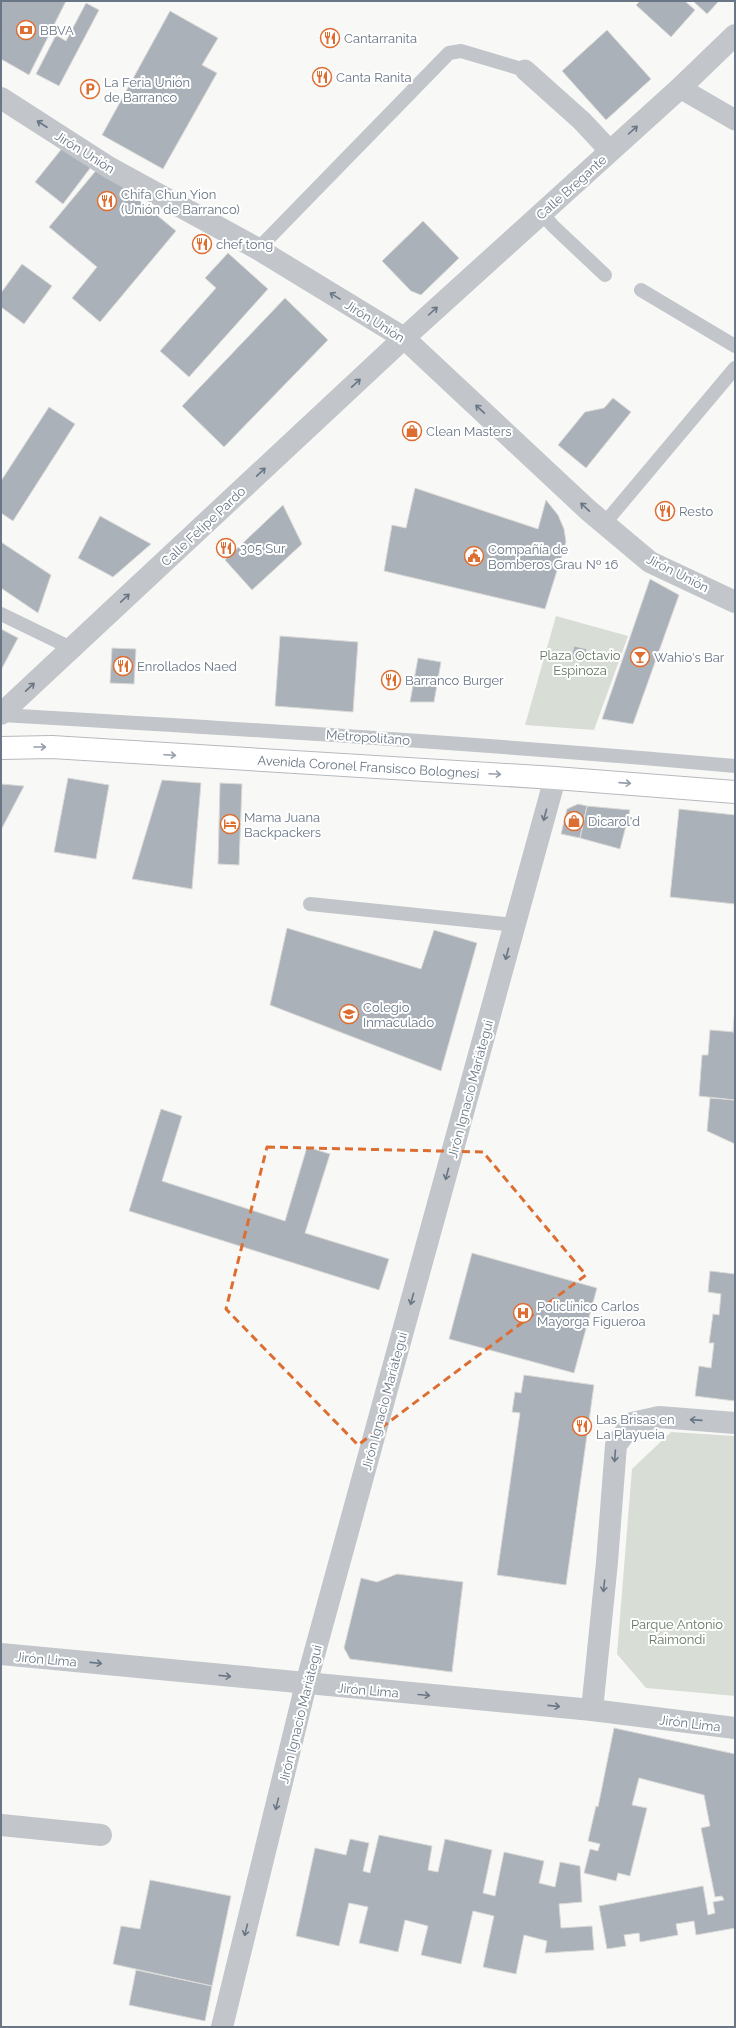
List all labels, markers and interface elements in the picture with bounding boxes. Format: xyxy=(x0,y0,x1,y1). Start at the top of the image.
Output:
bank icon: BBVA xyxy=(15,19,37,41)
place label: BBVA xyxy=(40,23,74,38)
restaurant icon: Cantarranita xyxy=(319,27,341,49)
place label: Cantarranita xyxy=(344,31,417,46)
restaurant icon: Canta Ranita xyxy=(311,66,333,88)
place label: Canta Ranita xyxy=(336,70,412,85)
place label: La Feria Unión de Barranco xyxy=(104,75,190,105)
parking icon: La Feria Unión de Barranco xyxy=(79,78,101,100)
one-way arrow xyxy=(37,120,48,128)
one-way arrow xyxy=(628,126,638,135)
street label: Jirón Unión xyxy=(52,128,117,177)
street label: Calle Bregante xyxy=(533,152,610,223)
place label: Chifa Chun Yion (Unión de Barranco) xyxy=(121,187,240,217)
restaurant icon: Chifa Chun Yion (Unión de Barranco) xyxy=(96,190,118,212)
restaurant icon: chef tong xyxy=(191,233,213,255)
place label: chef tong xyxy=(216,237,273,252)
one-way arrow xyxy=(329,291,341,299)
street label: Jirón Unión xyxy=(342,297,407,346)
one-way arrow xyxy=(428,307,438,316)
one-way arrow xyxy=(351,378,361,388)
one-way arrow xyxy=(475,404,485,413)
shop icon: Clean Masters xyxy=(401,420,423,442)
place label: Clean Masters xyxy=(426,424,511,439)
one-way arrow xyxy=(256,467,266,476)
street label: Calle Felipe Pardo xyxy=(158,483,249,569)
restaurant icon: Resto xyxy=(654,500,676,522)
one-way arrow xyxy=(580,502,590,512)
place label: Resto xyxy=(679,504,713,519)
restaurant icon: 305 Sur xyxy=(215,537,237,559)
place label: 305 Sur xyxy=(240,541,286,556)
place label: Compañía de Bomberos Grau Nº 16 xyxy=(488,542,618,572)
public building icon: Compañía de Bomberos Grau Nº 16 xyxy=(463,545,485,567)
street label: Jirón Unión xyxy=(644,551,711,595)
one-way arrow xyxy=(119,594,130,603)
bar icon: Wahio's Bar xyxy=(629,646,651,668)
park label: Plaza Octavio Espinoza xyxy=(539,648,621,678)
place label: Wahio's Bar xyxy=(654,650,725,665)
restaurant icon: Enrollados Naed xyxy=(112,655,134,677)
place label: Enrollados Naed xyxy=(137,659,237,674)
restaurant icon: Barranco Burger xyxy=(380,669,402,691)
place label: Barranco Burger xyxy=(405,673,504,688)
one-way arrow xyxy=(24,683,34,692)
street label: Metropolitano xyxy=(325,727,411,748)
one-way arrow xyxy=(33,743,46,751)
one-way arrow xyxy=(163,751,176,758)
street label: Avenida Coronel Fransisco Bolognesi xyxy=(257,753,480,781)
one-way arrow xyxy=(488,771,501,778)
one-way arrow xyxy=(618,780,631,787)
one-way arrow xyxy=(541,809,548,822)
place label: Mama Juana Backpackers xyxy=(244,810,321,840)
shop icon: Dicarol'd xyxy=(563,810,585,832)
hotel icon: Mama Juana Backpackers xyxy=(219,813,241,835)
place label: Dicarol'd xyxy=(588,814,640,829)
one-way arrow xyxy=(503,947,510,960)
place label: Colegio Inmaculado xyxy=(363,1000,434,1030)
school or university icon: Colegio Inmaculado xyxy=(338,1003,360,1025)
street label: Jirón Ignacio Mariátegui xyxy=(445,1018,496,1160)
one-way arrow xyxy=(442,1167,450,1180)
one-way arrow xyxy=(408,1293,415,1306)
place label: Policlínico Carlos Mayorga Figueroa xyxy=(537,1299,646,1329)
hospital icon: Policlínico Carlos Mayorga Figueroa xyxy=(512,1302,534,1324)
street label: Jirón Ignacio Mariátegui xyxy=(359,1330,410,1472)
place label: Las Brisas en La Playueia xyxy=(596,1412,674,1442)
restaurant icon: Las Brisas en La Playueia xyxy=(571,1415,593,1437)
one-way arrow xyxy=(690,1416,703,1424)
one-way arrow xyxy=(611,1449,618,1462)
one-way arrow xyxy=(601,1579,608,1592)
park label: Parque Antonio Raimondi xyxy=(631,1617,723,1647)
street label: Jirón Ignacio Mariátegui xyxy=(276,1643,325,1785)
street label: Jirón Lima xyxy=(15,1649,77,1670)
one-way arrow xyxy=(89,1660,102,1667)
one-way arrow xyxy=(218,1673,231,1680)
street label: Jirón Lima xyxy=(337,1680,399,1701)
one-way arrow xyxy=(417,1691,430,1698)
one-way arrow xyxy=(547,1702,560,1710)
street label: Jirón Lima xyxy=(658,1712,721,1735)
one-way arrow xyxy=(273,1797,280,1810)
one-way arrow xyxy=(242,1923,250,1936)

